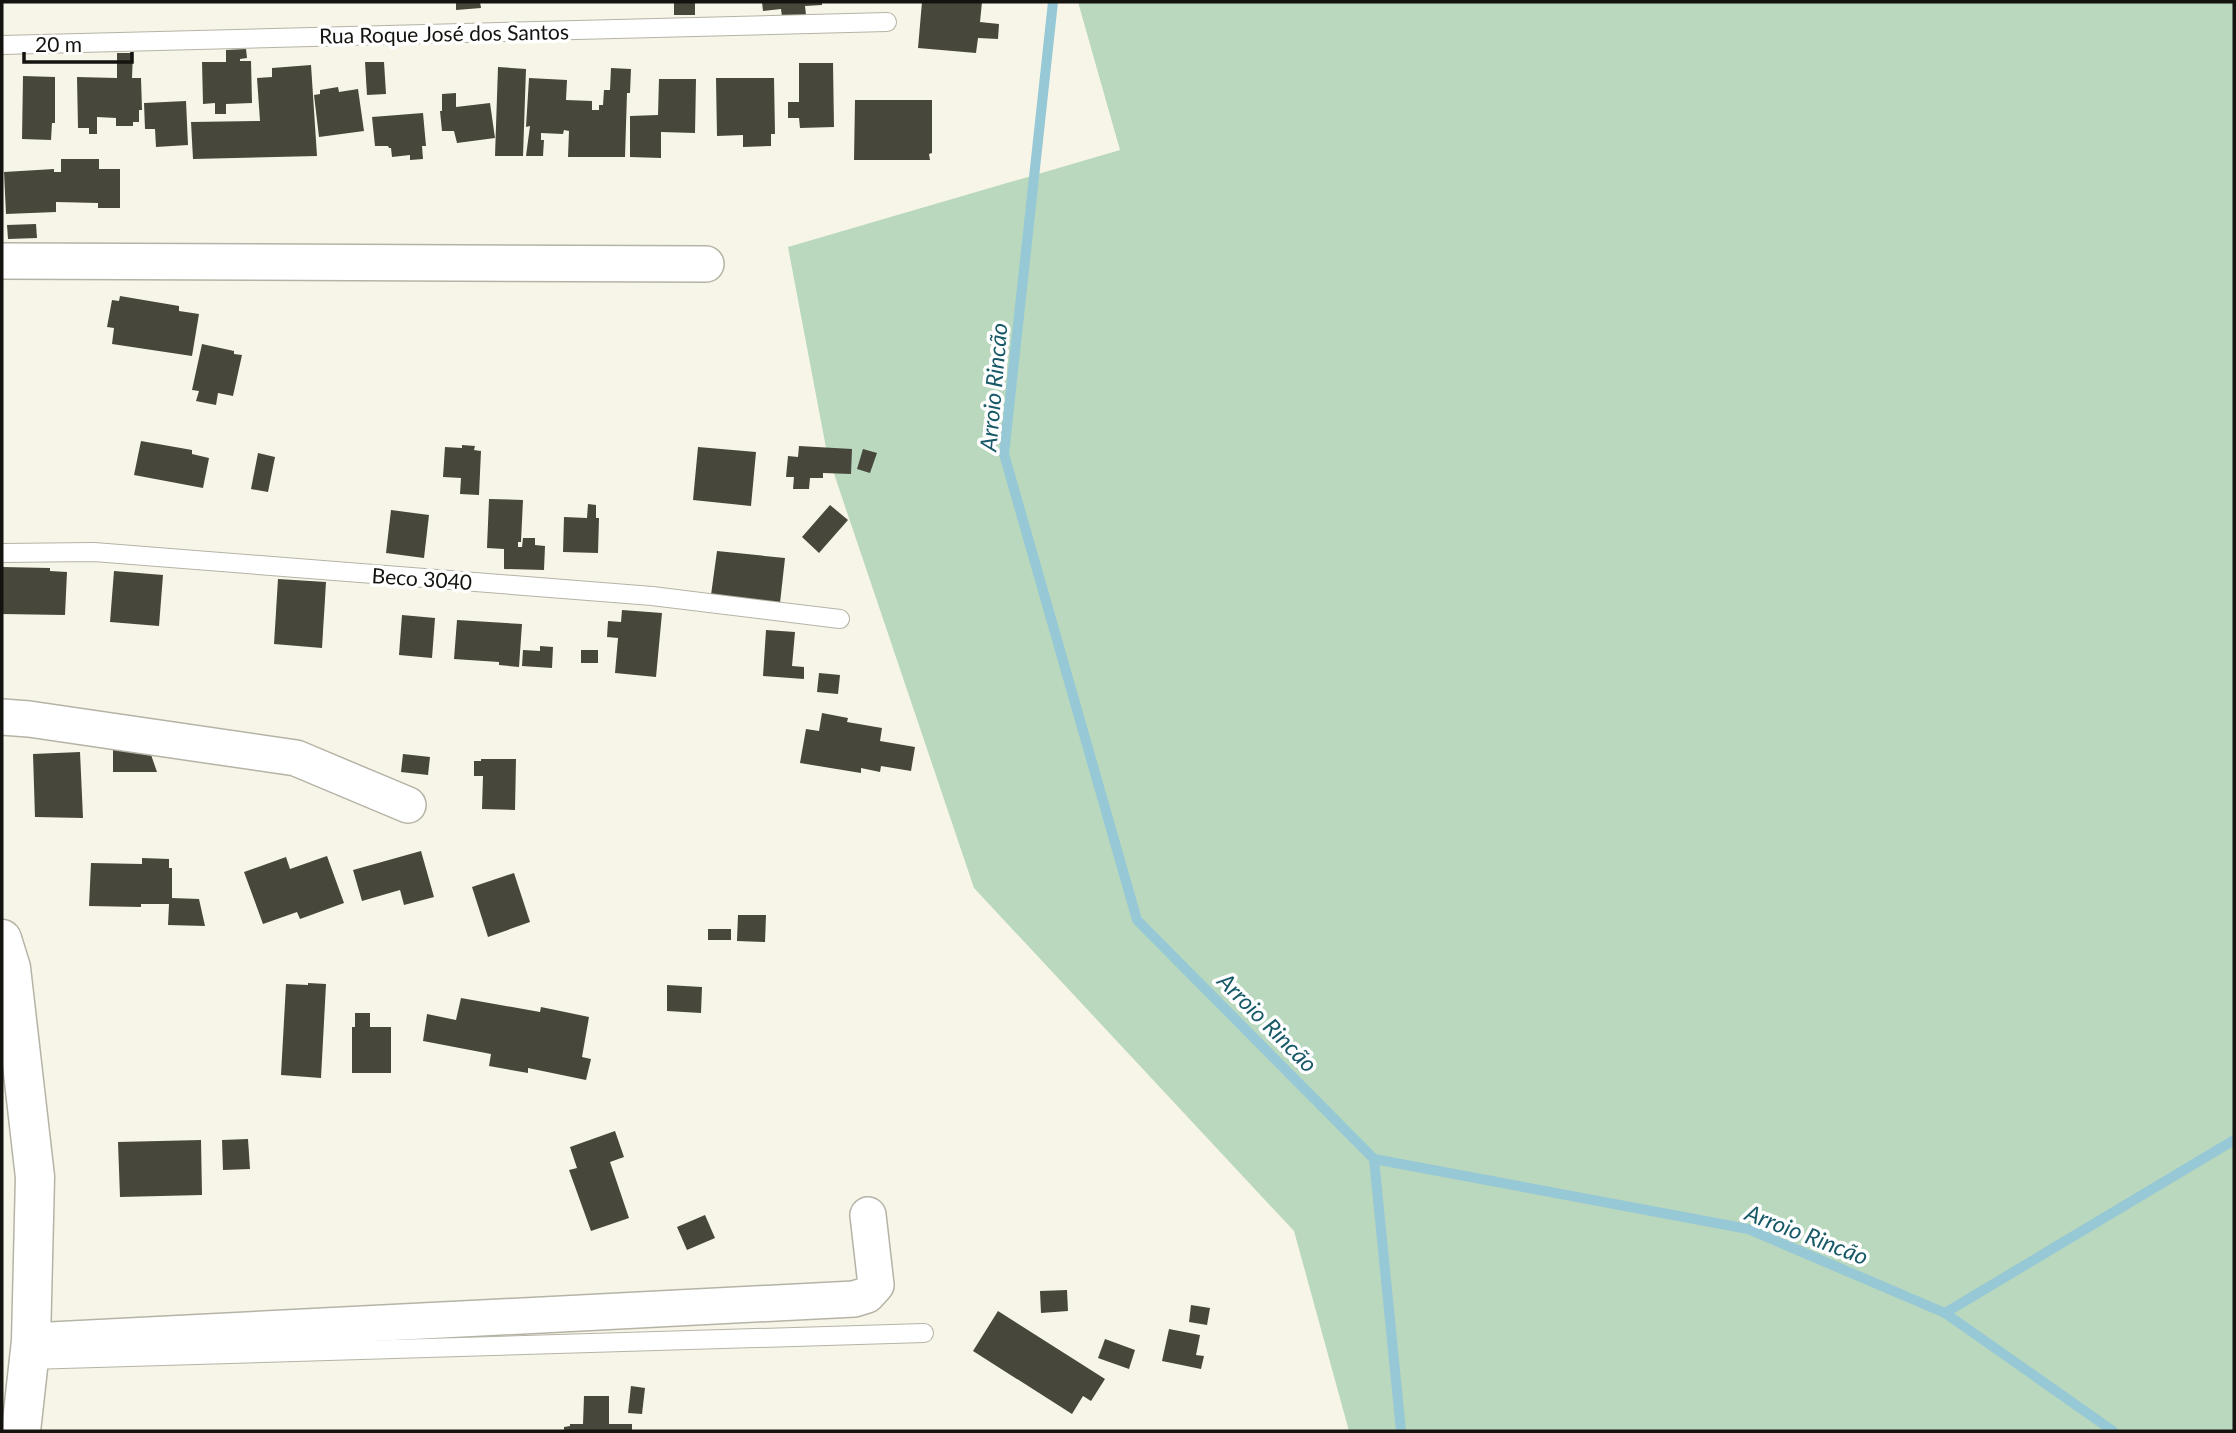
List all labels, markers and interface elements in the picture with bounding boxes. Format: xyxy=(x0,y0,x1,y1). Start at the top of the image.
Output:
street label: Rua Roque José dos Santos xyxy=(319,18,569,48)
scale bar xyxy=(24,21,133,65)
text: 20 m xyxy=(35,31,82,56)
water label: Arroio Rincão xyxy=(973,321,1013,454)
street label: Beco 3040 xyxy=(371,562,473,594)
water label: Arroio Rincão xyxy=(1212,966,1324,1078)
water label: Arroio Rincão xyxy=(1741,1197,1872,1270)

